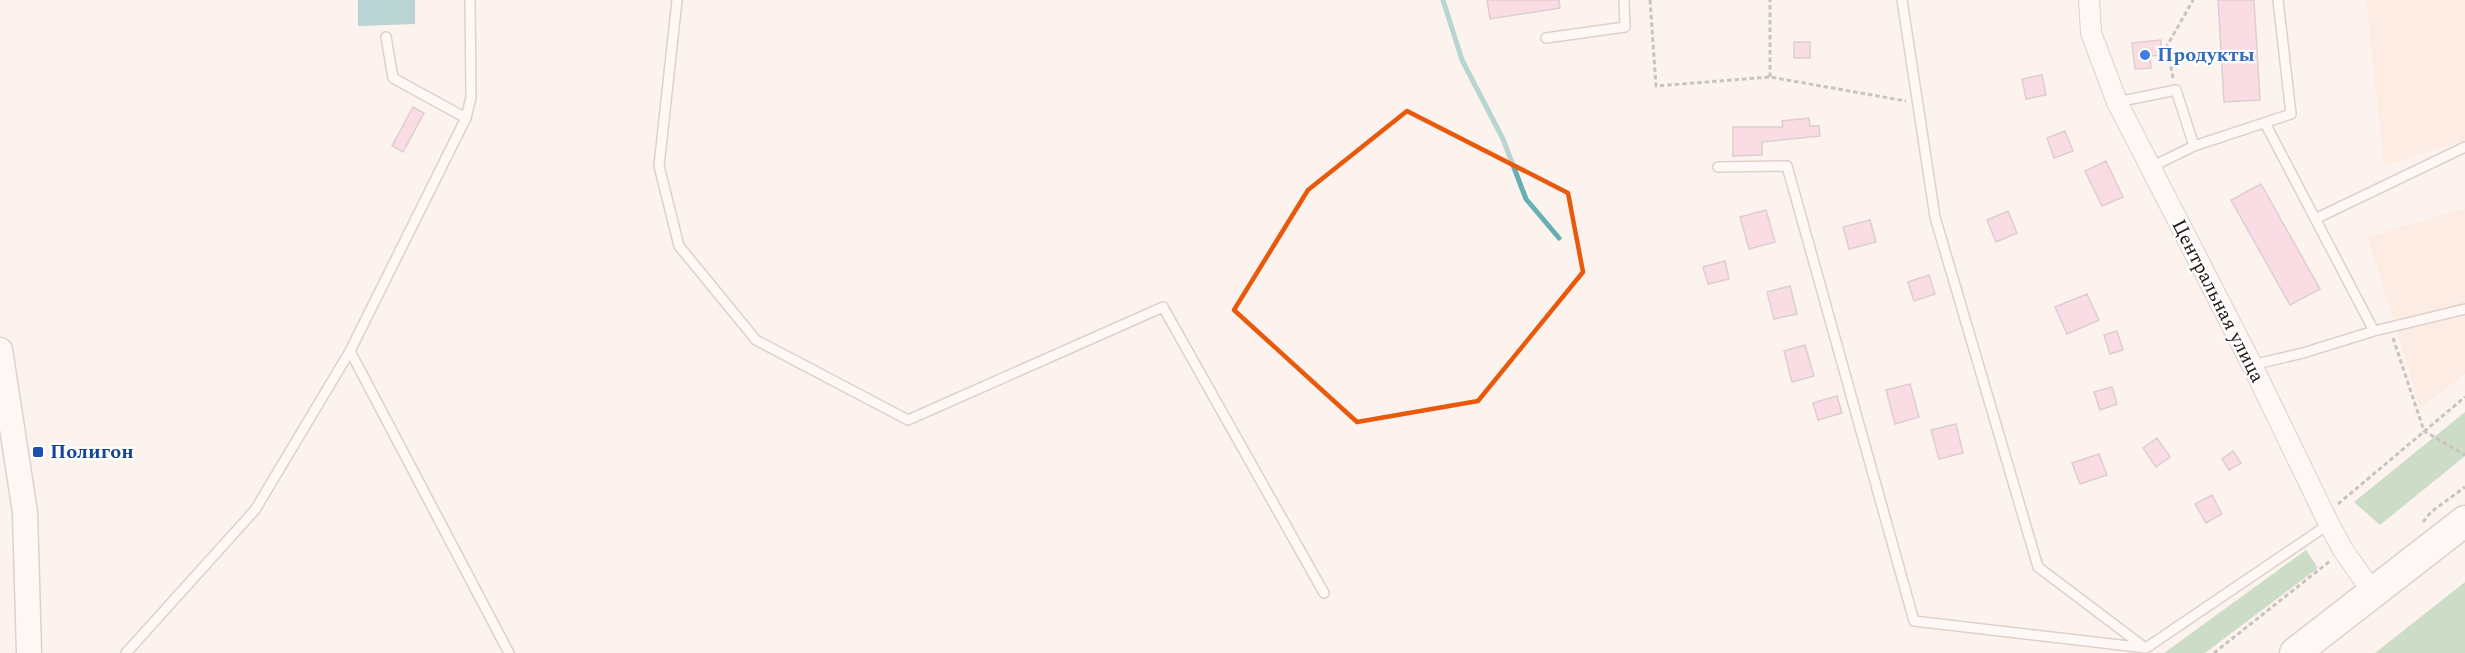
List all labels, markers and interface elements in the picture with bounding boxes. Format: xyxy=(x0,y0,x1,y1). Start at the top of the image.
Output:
place label: Продукты xyxy=(2157,40,2255,70)
marker: Продукты xyxy=(2138,48,2152,62)
street label: Центральная улица xyxy=(2164,214,2272,388)
place label: Полигон xyxy=(50,437,134,467)
marker: Полигон xyxy=(31,445,45,459)

